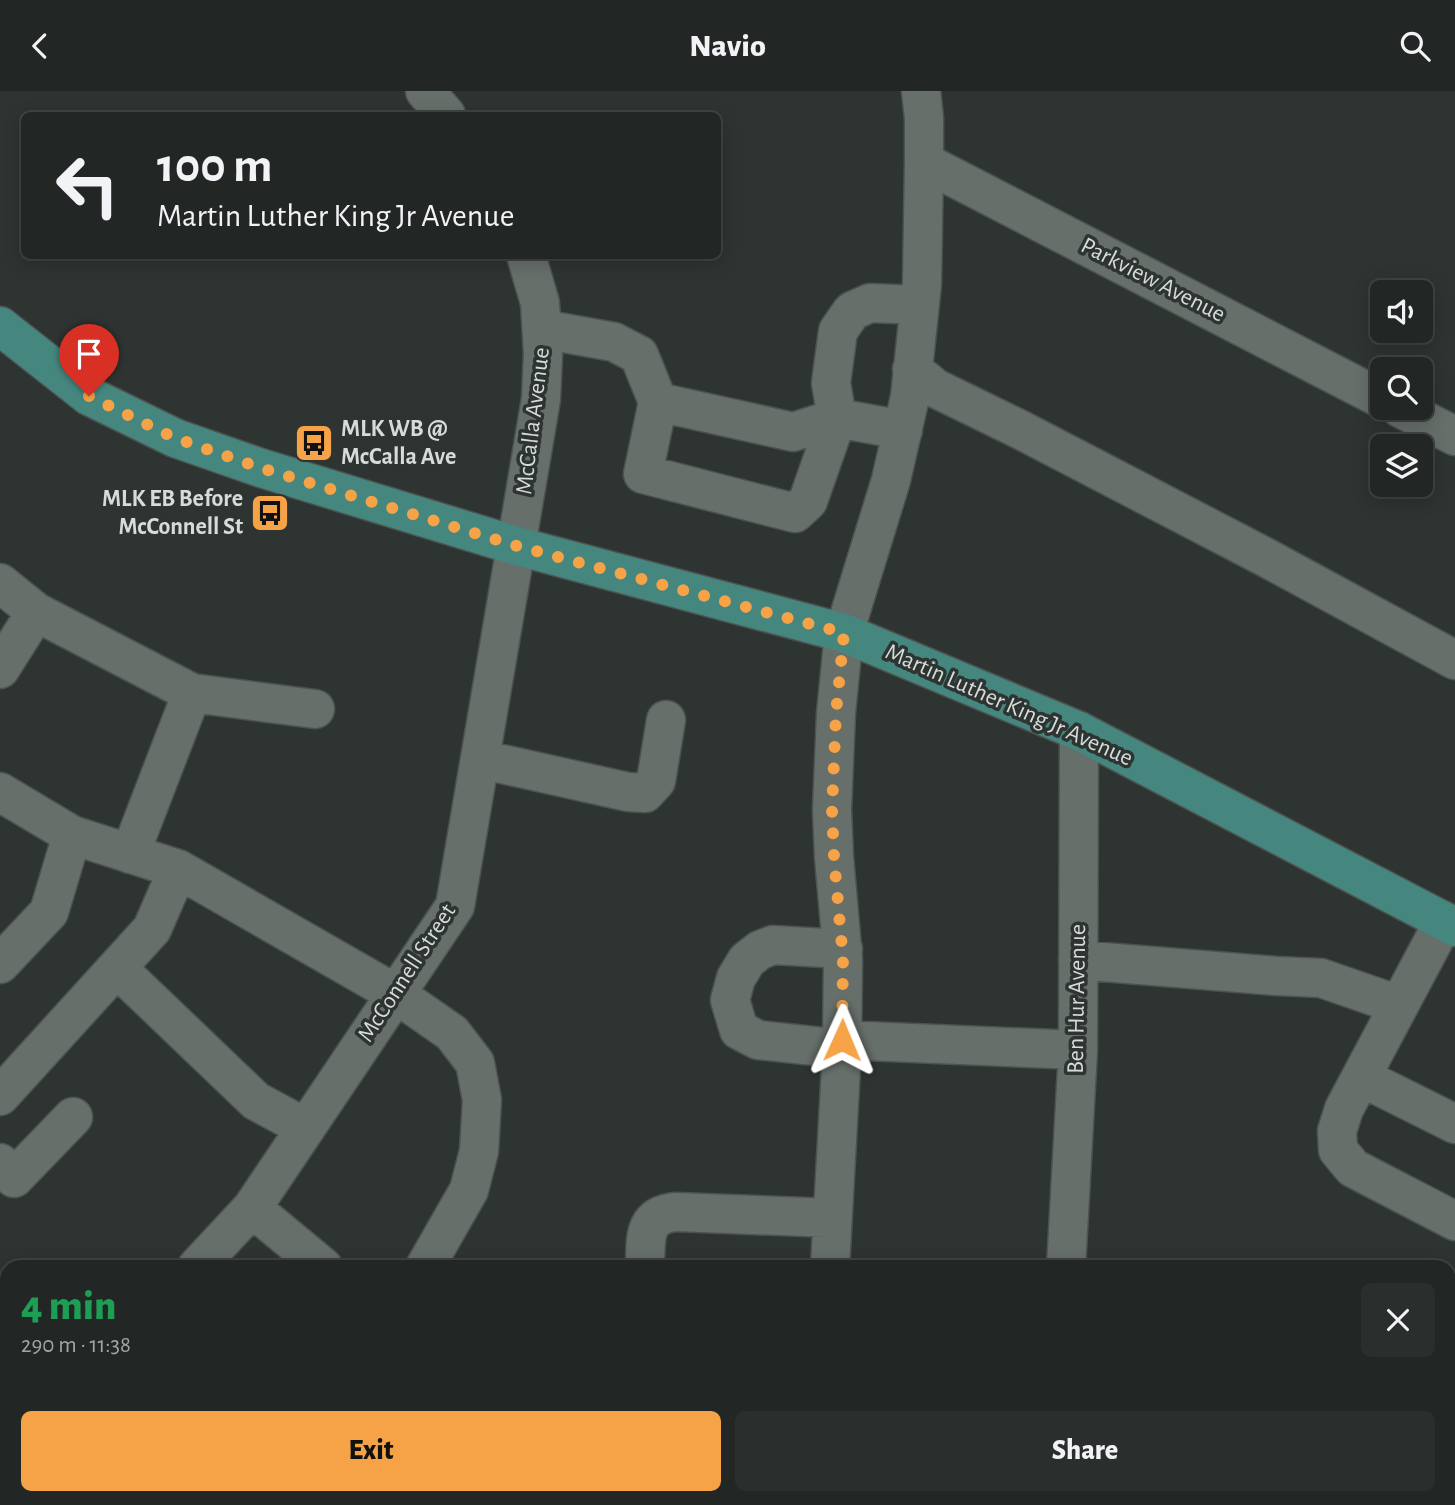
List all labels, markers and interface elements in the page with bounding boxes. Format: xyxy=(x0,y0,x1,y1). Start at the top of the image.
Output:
icon: back xyxy=(21,27,59,65)
icon: search xyxy=(1396,27,1434,65)
text: Navio xyxy=(689,30,766,62)
icon: left xyxy=(42,140,133,231)
text: 100 m xyxy=(157,142,273,191)
text: Martin Luther King Jr Avenue xyxy=(157,200,514,232)
street label: Parkview Avenue xyxy=(1077,233,1229,327)
map controls xyxy=(1370,280,1433,497)
button: sound xyxy=(1370,280,1433,343)
pin xyxy=(59,324,119,396)
icon: arrive xyxy=(70,335,108,373)
street label: McCalla Avenue xyxy=(512,346,554,496)
button: search xyxy=(1370,357,1433,420)
place label: MLK WB @ McCalla Ave xyxy=(341,417,456,469)
bus stop icon: MLK WB @ McCalla Ave xyxy=(293,422,335,464)
button: layers xyxy=(1370,434,1433,497)
place label: MLK EB Before McConnell St xyxy=(102,487,243,539)
bus stop icon: MLK EB Before McConnell St xyxy=(249,492,291,534)
street label: Martin Luther King Jr Avenue xyxy=(882,640,1136,770)
street label: McConnell Street xyxy=(354,899,461,1046)
street label: Ben Hur Avenue xyxy=(1064,924,1090,1074)
position arrow xyxy=(805,1003,879,1077)
button: close xyxy=(1361,1283,1435,1357)
text: 4 min xyxy=(21,1285,117,1327)
text: 290 m · 11:38 xyxy=(21,1334,131,1357)
button: Exit xyxy=(21,1411,721,1491)
button: Share xyxy=(735,1411,1435,1491)

